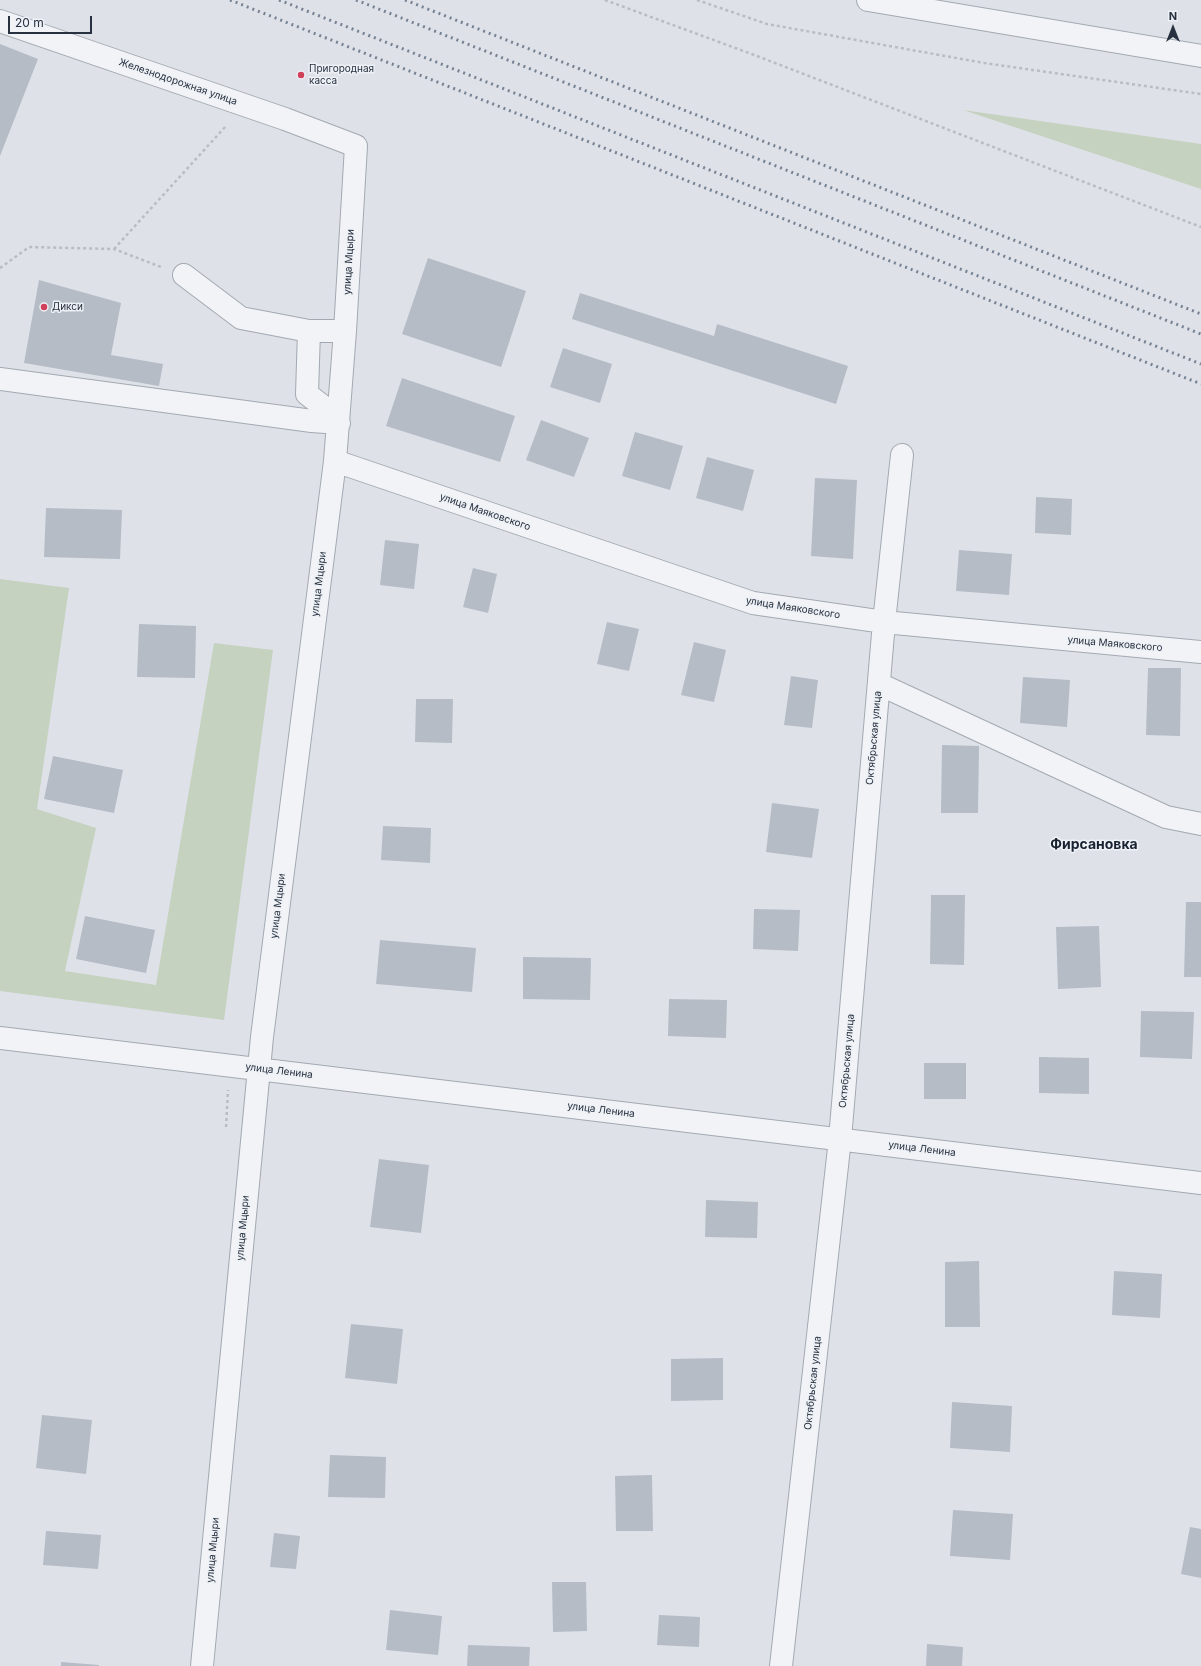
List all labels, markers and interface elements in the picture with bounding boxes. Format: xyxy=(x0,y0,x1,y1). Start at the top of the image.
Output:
scale bar xyxy=(10,8,94,34)
north arrow xyxy=(1153,8,1193,48)
text: N xyxy=(1169,9,1177,23)
text: 20 m xyxy=(15,15,44,30)
street label: Железнодорожная улица xyxy=(117,56,239,108)
place label: Пригородная касса xyxy=(309,63,374,86)
marker: Пригородная касса xyxy=(296,70,306,80)
street label: улица Мцыри xyxy=(341,229,357,295)
place label: Дикси xyxy=(52,301,83,313)
marker: Дикси xyxy=(39,302,49,312)
street label: улица Маяковского xyxy=(438,491,532,533)
street label: улица Мцыри xyxy=(309,551,329,617)
street label: улица Маяковского xyxy=(745,595,841,621)
street label: улица Маяковского xyxy=(1067,634,1163,654)
street label: Октябрьская улица xyxy=(864,690,884,786)
district label: Фирсановка xyxy=(1050,837,1138,853)
street label: улица Мцыри xyxy=(268,873,288,939)
street label: Октябрьская улица xyxy=(837,1013,857,1109)
street label: улица Ленина xyxy=(245,1061,313,1081)
street label: улица Ленина xyxy=(567,1100,635,1120)
street label: улица Ленина xyxy=(888,1139,956,1159)
street label: улица Мцыри xyxy=(234,1195,252,1261)
street label: Октябрьская улица xyxy=(802,1335,824,1431)
street label: улица Мцыри xyxy=(204,1517,222,1583)

